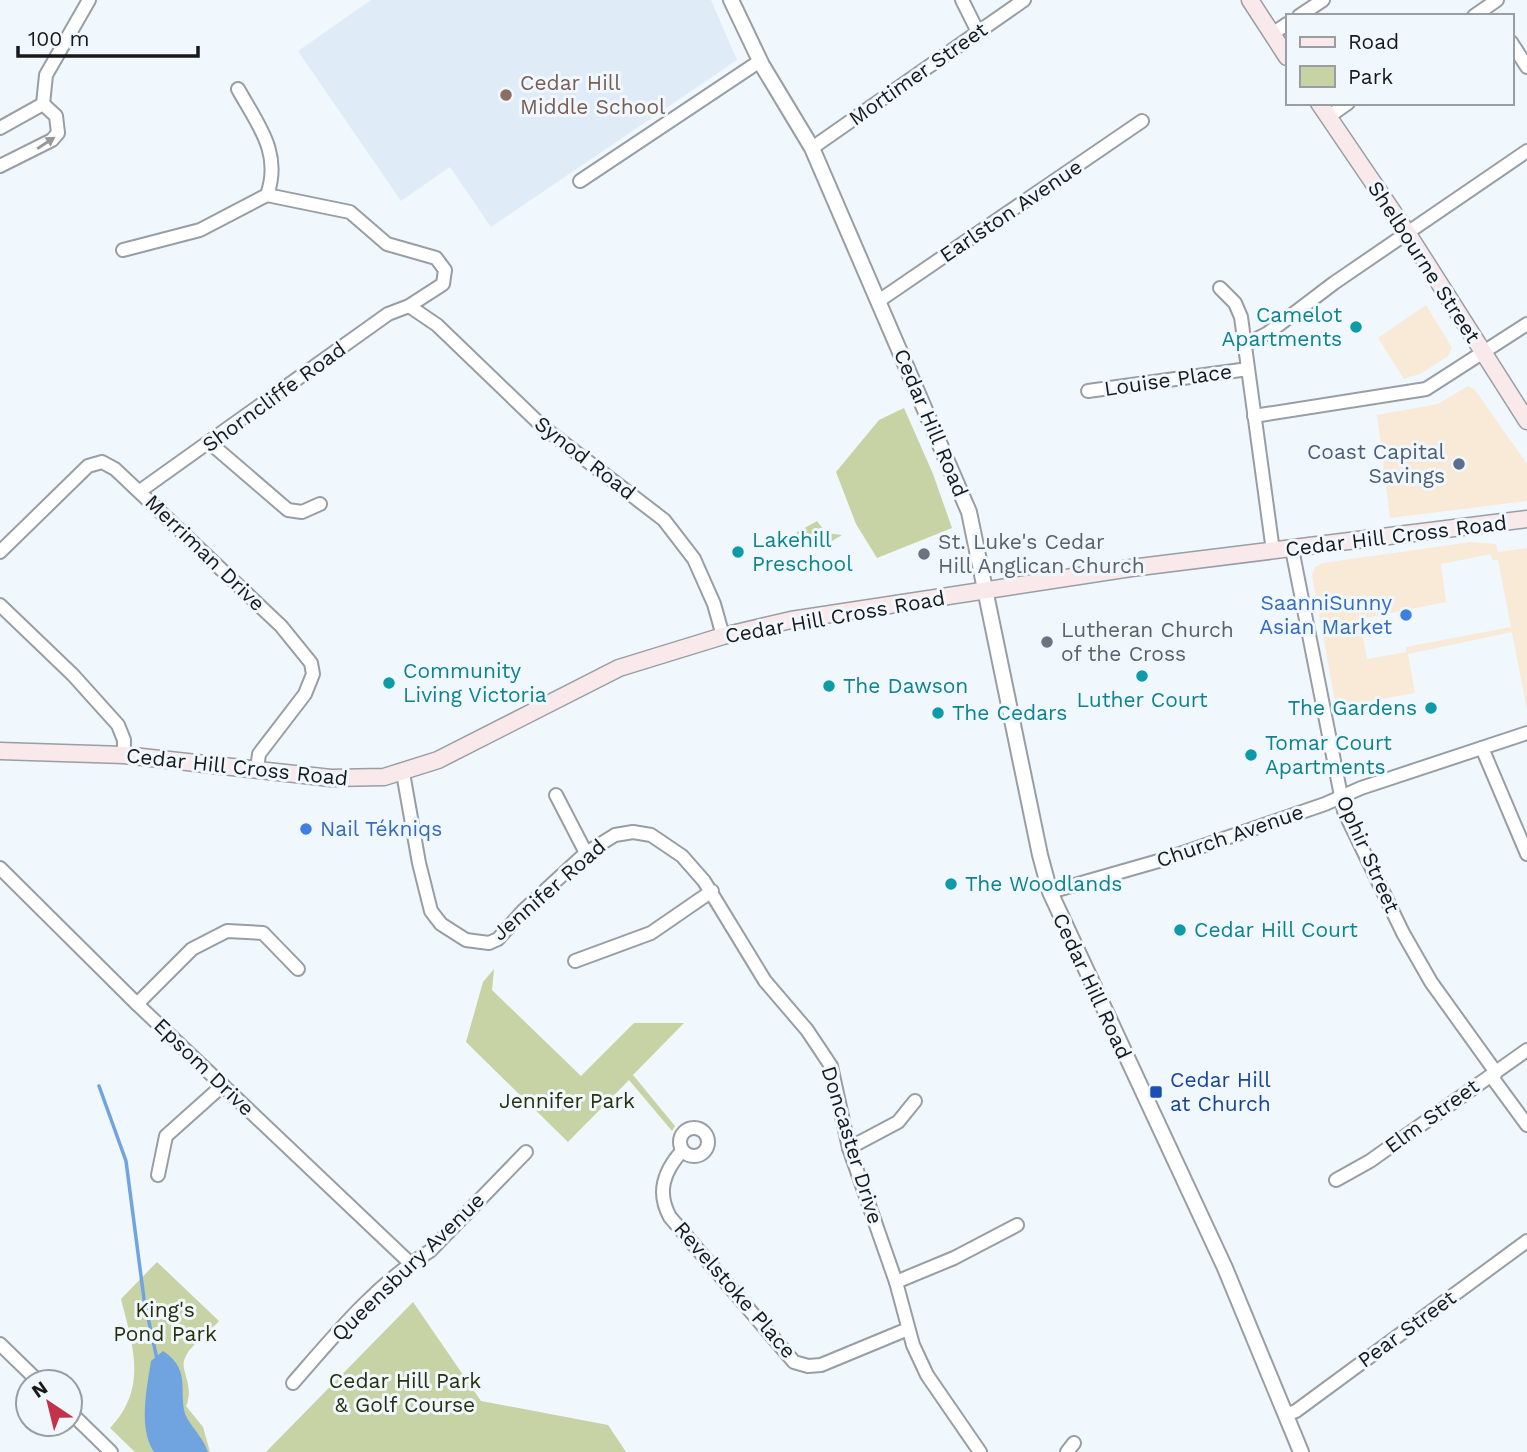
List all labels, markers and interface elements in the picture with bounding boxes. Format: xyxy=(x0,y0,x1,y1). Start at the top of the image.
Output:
scale bar xyxy=(18,14,198,58)
legend xyxy=(1286,14,1513,105)
street label: Mortimer Street xyxy=(844,16,992,131)
text: 100 m xyxy=(28,26,90,51)
text: Road xyxy=(1348,29,1399,54)
text: Park xyxy=(1348,64,1393,89)
place label: Cedar Hill Middle School xyxy=(520,70,666,119)
marker: Cedar Hill Middle School xyxy=(498,87,514,103)
one-way arrow xyxy=(36,136,55,149)
street label: Earlston Avenue xyxy=(935,154,1087,267)
street label: Shelbourne Street xyxy=(1363,176,1486,347)
place label: Camelot Apartments xyxy=(1222,302,1342,351)
marker: Camelot Apartments xyxy=(1348,319,1364,335)
street label: Shorncliffe Road xyxy=(197,336,350,457)
street label: Cedar Hill Road xyxy=(889,345,974,501)
street label: Louise Place xyxy=(1102,358,1233,401)
street label: Synod Road xyxy=(530,411,641,505)
place label: Coast Capital Savings xyxy=(1307,439,1446,488)
marker: Coast Capital Savings xyxy=(1451,456,1467,472)
street label: Merriman Drive xyxy=(140,489,270,616)
street label: Cedar Hill Cross Road xyxy=(1284,510,1508,561)
place label: Lakehill Preschool xyxy=(752,527,853,576)
place label: St. Luke's Cedar Hill Anglican Church xyxy=(938,529,1145,578)
marker: Lakehill Preschool xyxy=(730,544,746,560)
marker: St. Luke's Cedar Hill Anglican Church xyxy=(916,546,932,562)
street label: Cedar Hill Cross Road xyxy=(723,585,947,648)
place label: SaanniSunny Asian Market xyxy=(1259,590,1392,639)
marker: SaanniSunny Asian Market xyxy=(1398,607,1414,623)
place label: Lutheran Church of the Cross xyxy=(1061,617,1234,666)
marker: Lutheran Church of the Cross xyxy=(1039,634,1055,650)
place label: Community Living Victoria xyxy=(403,658,547,707)
marker: Luther Court xyxy=(1134,668,1150,684)
place label: The Dawson xyxy=(843,673,968,698)
marker: Community Living Victoria xyxy=(381,675,397,691)
marker: The Dawson xyxy=(821,678,837,694)
place label: Luther Court xyxy=(1076,687,1208,712)
place label: The Gardens xyxy=(1288,695,1417,720)
place label: The Cedars xyxy=(952,700,1067,725)
marker: The Gardens xyxy=(1423,700,1439,716)
marker: The Cedars xyxy=(930,705,946,721)
place label: Tomar Court Apartments xyxy=(1265,730,1392,779)
street label: Cedar Hill Cross Road xyxy=(125,742,349,791)
marker: Tomar Court Apartments xyxy=(1243,747,1259,763)
street label: Ophir Street xyxy=(1331,791,1406,917)
street label: Church Avenue xyxy=(1153,799,1307,872)
place label: Nail Tékniqs xyxy=(320,816,442,841)
marker: Nail Tékniqs xyxy=(298,821,314,837)
street label: Jennifer Road xyxy=(487,834,610,946)
place label: The Woodlands xyxy=(965,871,1122,896)
marker: The Woodlands xyxy=(943,876,959,892)
street label: Cedar Hill Road xyxy=(1048,909,1137,1063)
place label: Cedar Hill Court xyxy=(1194,917,1358,942)
marker: Cedar Hill Court xyxy=(1172,922,1188,938)
street label: Epsom Drive xyxy=(149,1013,260,1121)
street label: Doncaster Drive xyxy=(817,1063,888,1227)
place label: Cedar Hill at Church xyxy=(1170,1067,1271,1116)
street label: Elm Street xyxy=(1380,1073,1484,1158)
marker: Cedar Hill at Church xyxy=(1148,1084,1164,1100)
park label: Jennifer Park xyxy=(499,1088,635,1113)
street label: Queensbury Avenue xyxy=(326,1187,489,1346)
street label: Revelstoke Place xyxy=(669,1216,802,1363)
street label: Pear Street xyxy=(1353,1285,1461,1373)
park label: King's Pond Park xyxy=(113,1297,217,1346)
north arrow xyxy=(14,1368,84,1438)
park label: Cedar Hill Park & Golf Course xyxy=(329,1368,481,1417)
text: N xyxy=(27,1376,52,1403)

